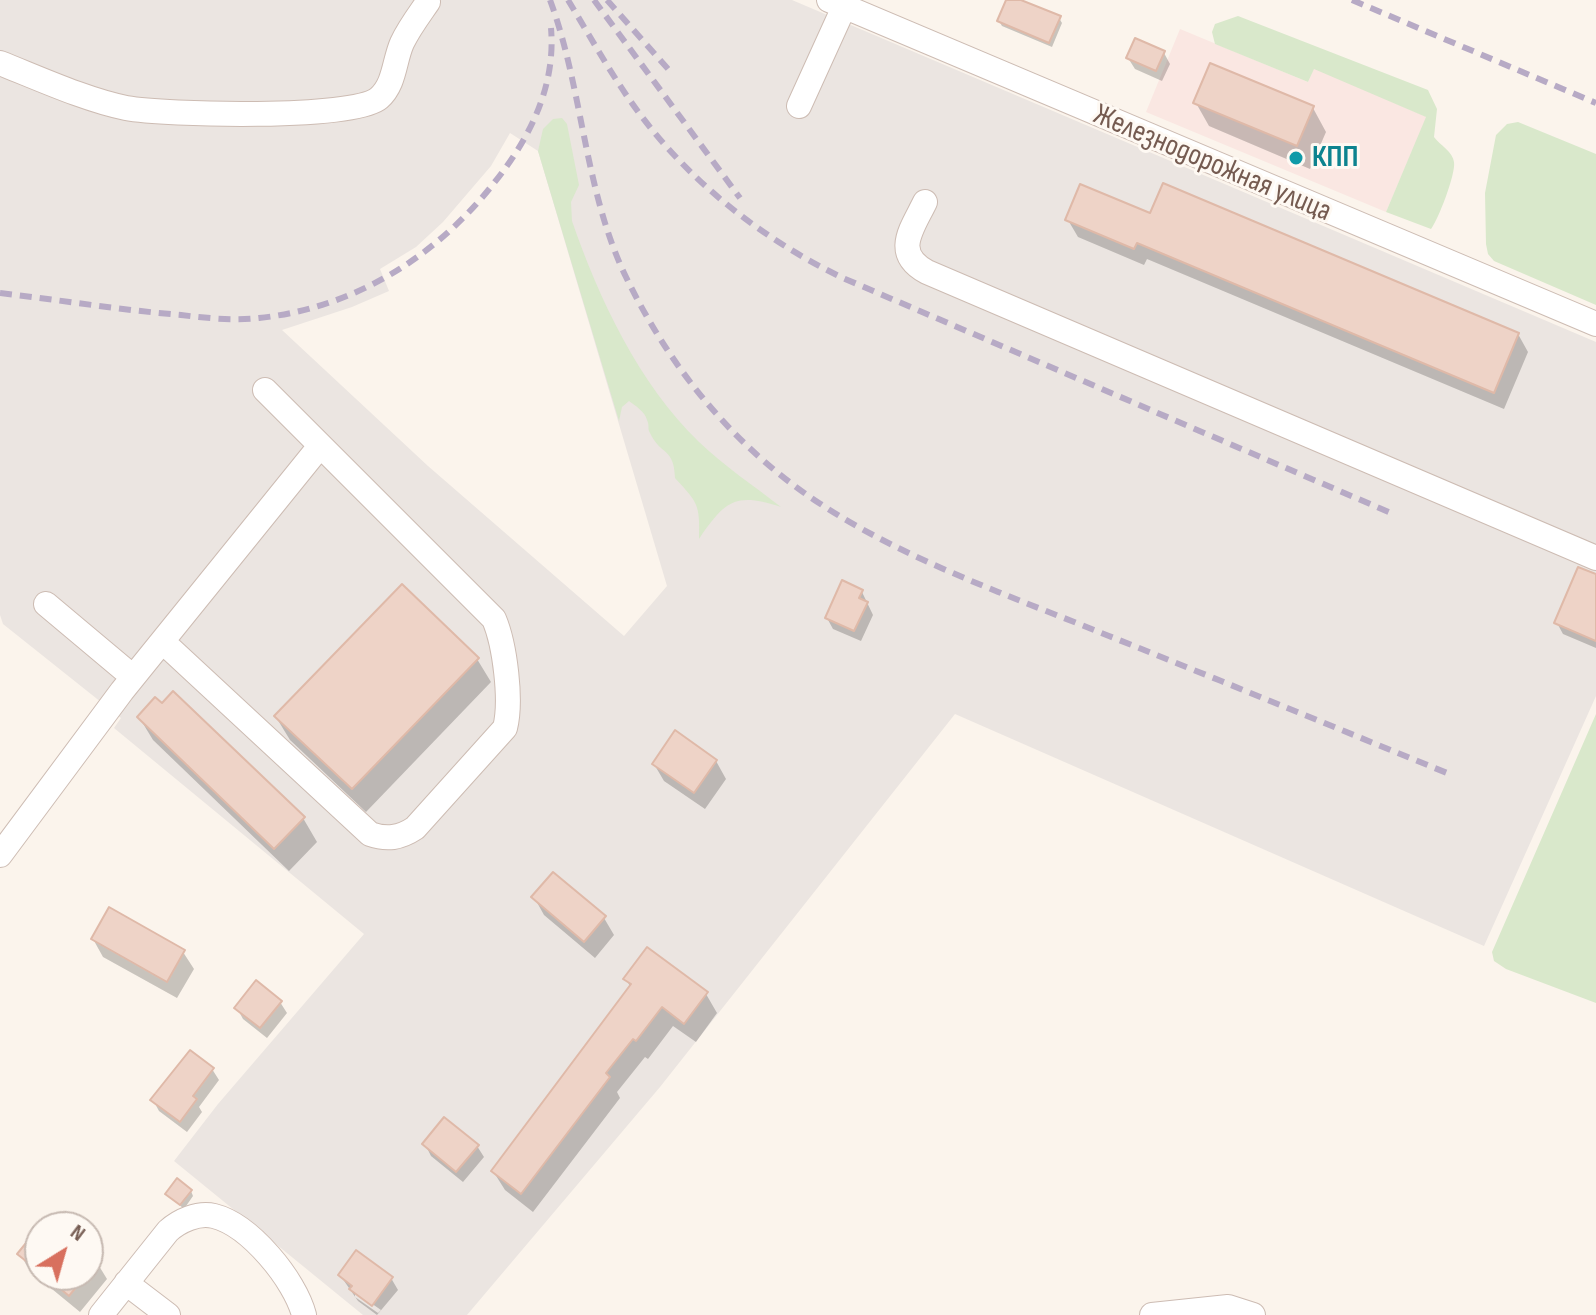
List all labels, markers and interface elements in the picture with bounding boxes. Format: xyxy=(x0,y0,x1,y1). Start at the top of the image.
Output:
street label: Железнодорожная улица xyxy=(1088,98,1336,230)
place label: КПП xyxy=(1312,140,1358,176)
marker: КПП xyxy=(1287,149,1305,167)
north arrow xyxy=(24,1211,104,1291)
text: N xyxy=(65,1219,90,1247)

